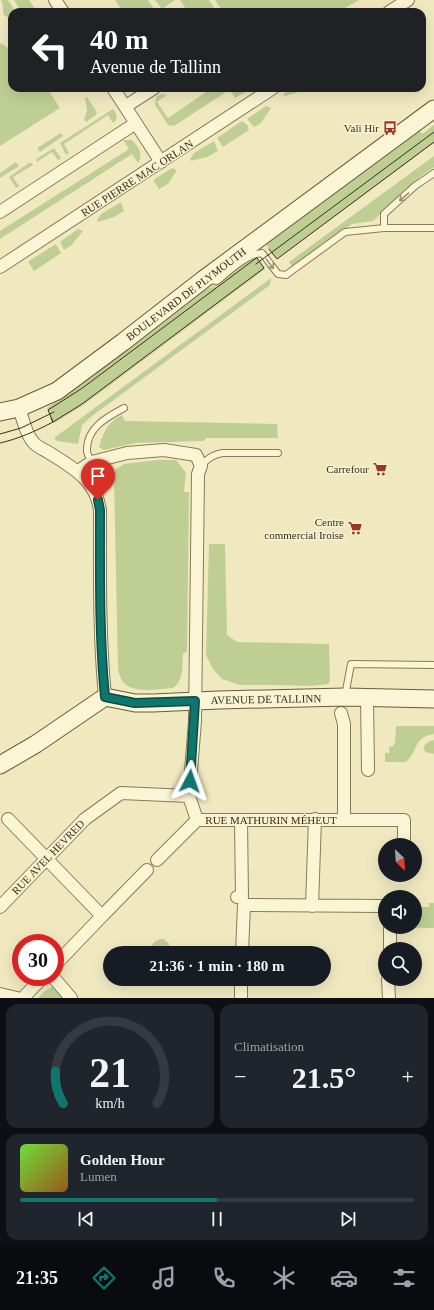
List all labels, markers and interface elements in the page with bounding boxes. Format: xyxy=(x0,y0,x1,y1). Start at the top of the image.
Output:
icon: left xyxy=(24,24,76,76)
text: 40 m xyxy=(90,24,148,55)
text: Avenue de Tallinn xyxy=(90,57,221,77)
bus stop icon: Vali Hir xyxy=(382,120,398,136)
place label: Vali Hir xyxy=(344,122,379,134)
street label: RUE PIERRE MAC ORLAN xyxy=(79,137,195,219)
one-way arrow xyxy=(398,192,409,201)
street label: BOULEVARD DE PLYMOUTH xyxy=(124,245,248,343)
one-way arrow xyxy=(266,258,275,269)
pin xyxy=(81,459,115,500)
supermarket icon: Carrefour xyxy=(372,461,388,477)
place label: Carrefour xyxy=(326,463,369,475)
icon: arrive xyxy=(87,465,109,487)
place label: Centre commercial Iroise xyxy=(264,516,344,541)
supermarket icon: Centre commercial Iroise xyxy=(347,520,363,536)
street label: AVENUE DE TALLINN xyxy=(211,692,321,706)
position arrow xyxy=(169,760,211,802)
street label: RUE MATHURIN MÉHEUT xyxy=(205,814,337,826)
street label: RUE AVEL HEVRED xyxy=(9,817,87,897)
north arrow xyxy=(378,838,422,882)
map controls xyxy=(378,838,422,986)
button: sound xyxy=(378,890,422,934)
speed limit sign: 30 xyxy=(12,934,64,986)
button: search xyxy=(378,942,422,986)
text: 21:36 · 1 min · 180 m xyxy=(150,958,285,974)
text: Climatisation xyxy=(234,1039,304,1054)
text: 21 xyxy=(89,1050,131,1096)
text: 21.5° xyxy=(292,1061,356,1094)
text: − xyxy=(234,1064,246,1089)
text: + xyxy=(402,1064,414,1089)
text: km/h xyxy=(95,1095,125,1111)
text: Golden Hour xyxy=(80,1152,165,1168)
text: Lumen xyxy=(80,1169,117,1184)
icon: previous xyxy=(75,1208,97,1230)
icon: pause xyxy=(206,1208,228,1230)
icon: next xyxy=(337,1208,359,1230)
icon: directions xyxy=(90,1264,118,1292)
icon: music xyxy=(150,1264,178,1292)
icon: phone xyxy=(210,1264,238,1292)
icon: climate xyxy=(270,1264,298,1292)
icon: car xyxy=(330,1264,358,1292)
icon: filters xyxy=(390,1264,418,1292)
text: 21:35 xyxy=(16,1268,58,1288)

